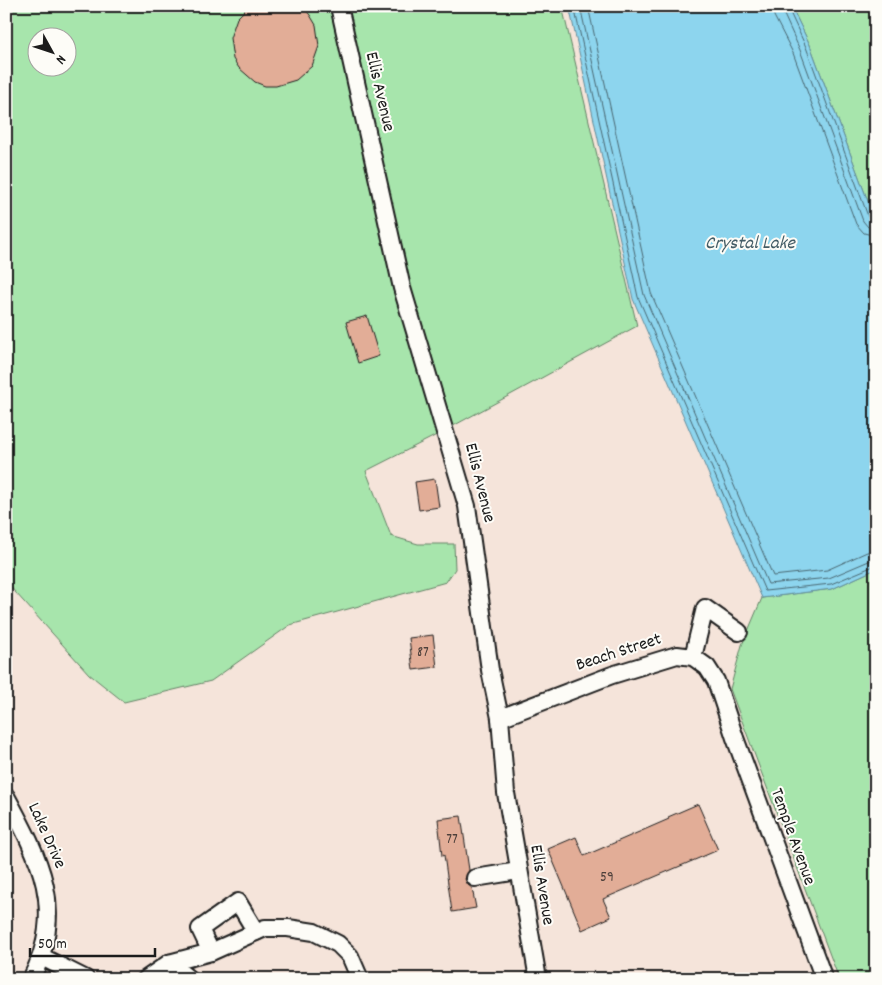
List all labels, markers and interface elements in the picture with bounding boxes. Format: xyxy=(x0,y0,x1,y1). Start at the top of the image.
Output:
north arrow xyxy=(28,28,78,78)
text: N xyxy=(50,50,70,68)
street label: Ellis Avenue xyxy=(358,50,400,134)
water label: Crystal Lake xyxy=(705,231,797,258)
street label: Ellis Avenue xyxy=(457,441,501,525)
street label: Beach Street xyxy=(573,627,665,679)
house number: 87 xyxy=(417,642,429,664)
street label: Temple Avenue xyxy=(763,785,821,889)
street label: Lake Drive xyxy=(20,799,72,873)
house number: 77 xyxy=(446,829,458,851)
street label: Ellis Avenue xyxy=(522,843,560,927)
house number: 59 xyxy=(600,867,614,889)
scale bar xyxy=(30,925,155,957)
text: 50 m xyxy=(38,934,67,956)

